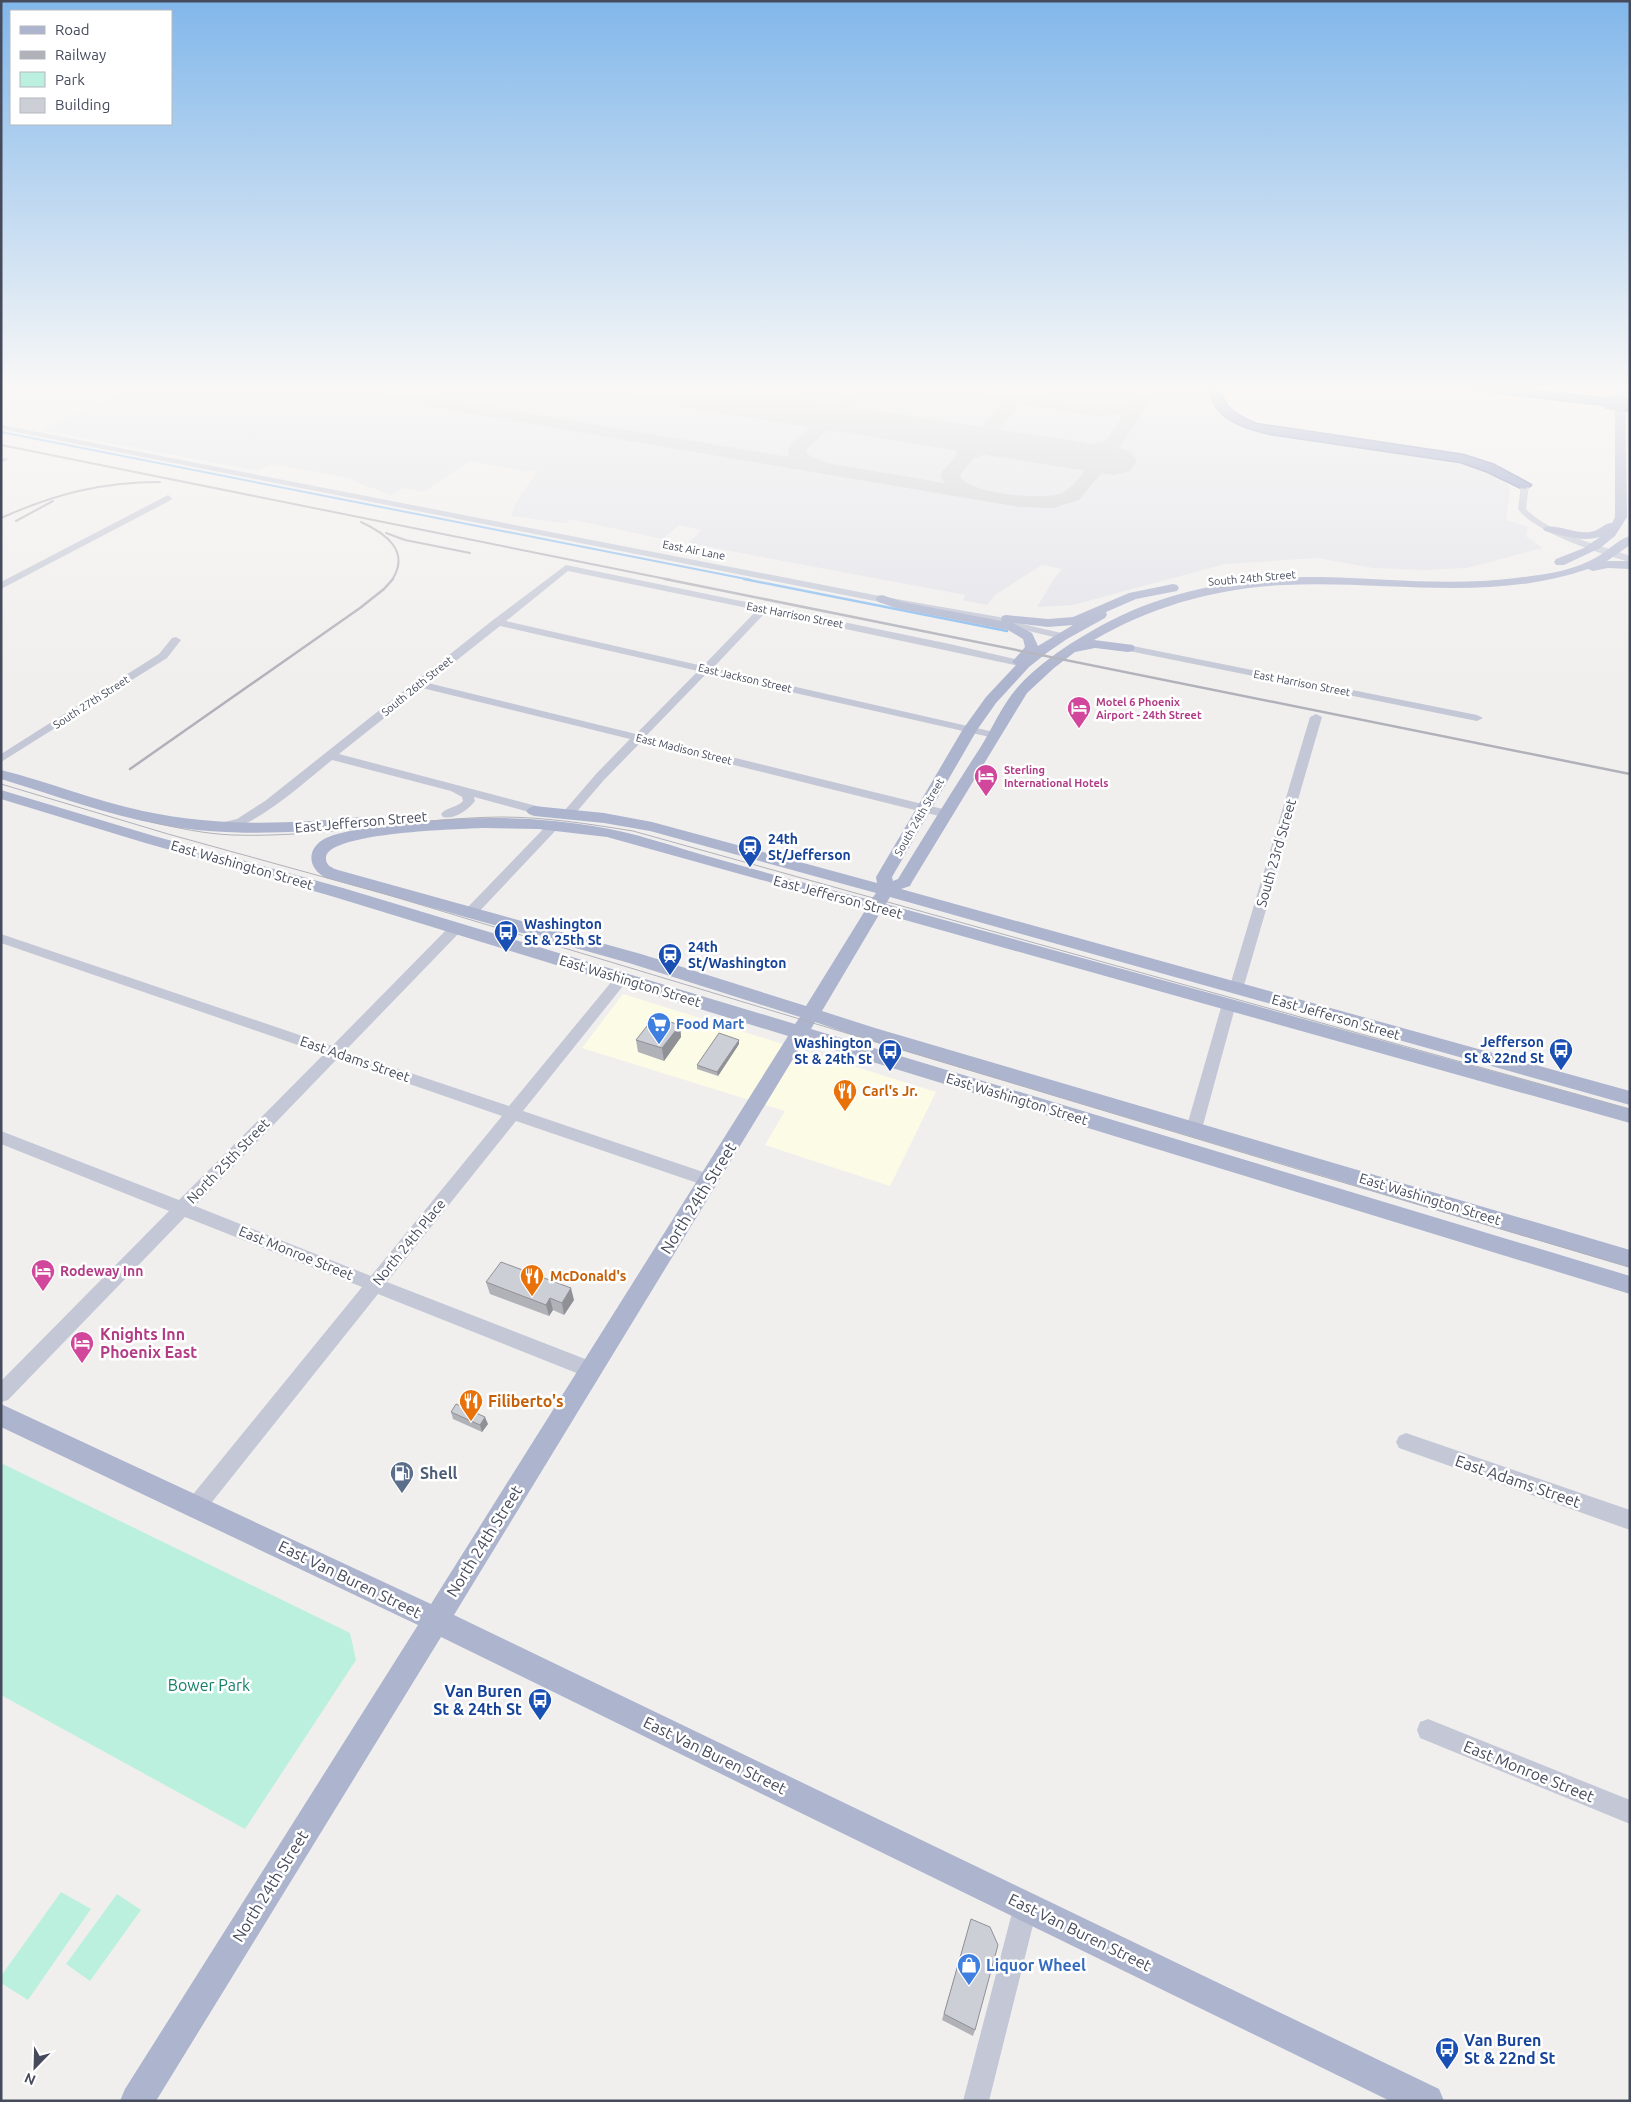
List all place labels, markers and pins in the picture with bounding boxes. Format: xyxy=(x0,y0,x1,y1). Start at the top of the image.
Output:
hotel icon: Motel 6 Phoenix Airport - 24th Street xyxy=(1066,695,1092,729)
place label: Motel 6 Phoenix Airport - 24th Street xyxy=(1096,696,1202,721)
hotel icon: Sterling International Hotels xyxy=(973,763,999,797)
place label: Sterling International Hotels xyxy=(1004,764,1108,789)
place label: 24th St/Jefferson xyxy=(768,831,851,863)
station icon: 24th St/Jefferson xyxy=(737,834,763,868)
place label: Washington St & 25th St xyxy=(524,916,602,948)
bus stop icon: Washington St & 25th St xyxy=(493,919,519,953)
place label: 24th St/Washington xyxy=(688,939,786,971)
station icon: 24th St/Washington xyxy=(657,942,683,976)
supermarket icon: Food Mart xyxy=(646,1011,672,1045)
place label: Food Mart xyxy=(676,1016,744,1032)
place label: Jefferson St & 22nd St xyxy=(1464,1034,1544,1066)
place label: Washington St & 24th St xyxy=(794,1035,872,1067)
bus stop icon: Jefferson St & 22nd St xyxy=(1548,1037,1574,1071)
bus stop icon: Washington St & 24th St xyxy=(877,1038,903,1072)
restaurant icon: Carl's Jr. xyxy=(832,1078,858,1112)
place label: Carl's Jr. xyxy=(862,1083,918,1099)
hotel icon: Rodeway Inn xyxy=(30,1258,56,1292)
place label: Rodeway Inn xyxy=(60,1263,143,1279)
restaurant icon: McDonald's xyxy=(519,1263,545,1297)
place label: McDonald's xyxy=(550,1268,627,1284)
place label: Knights Inn Phoenix East xyxy=(100,1325,197,1361)
hotel icon: Knights Inn Phoenix East xyxy=(69,1330,95,1364)
restaurant icon: Filiberto's xyxy=(458,1388,484,1422)
place label: Filiberto's xyxy=(488,1392,564,1410)
fuel station icon: Shell xyxy=(389,1460,415,1494)
place label: Shell xyxy=(420,1464,458,1482)
place label: Van Buren St & 24th St xyxy=(433,1682,522,1718)
bus stop icon: Van Buren St & 24th St xyxy=(527,1687,553,1721)
shop icon: Liquor Wheel xyxy=(956,1952,982,1986)
place label: Liquor Wheel xyxy=(986,1956,1086,1974)
place label: Van Buren St & 22nd St xyxy=(1464,2031,1556,2067)
bus stop icon: Van Buren St & 22nd St xyxy=(1434,2036,1460,2070)

